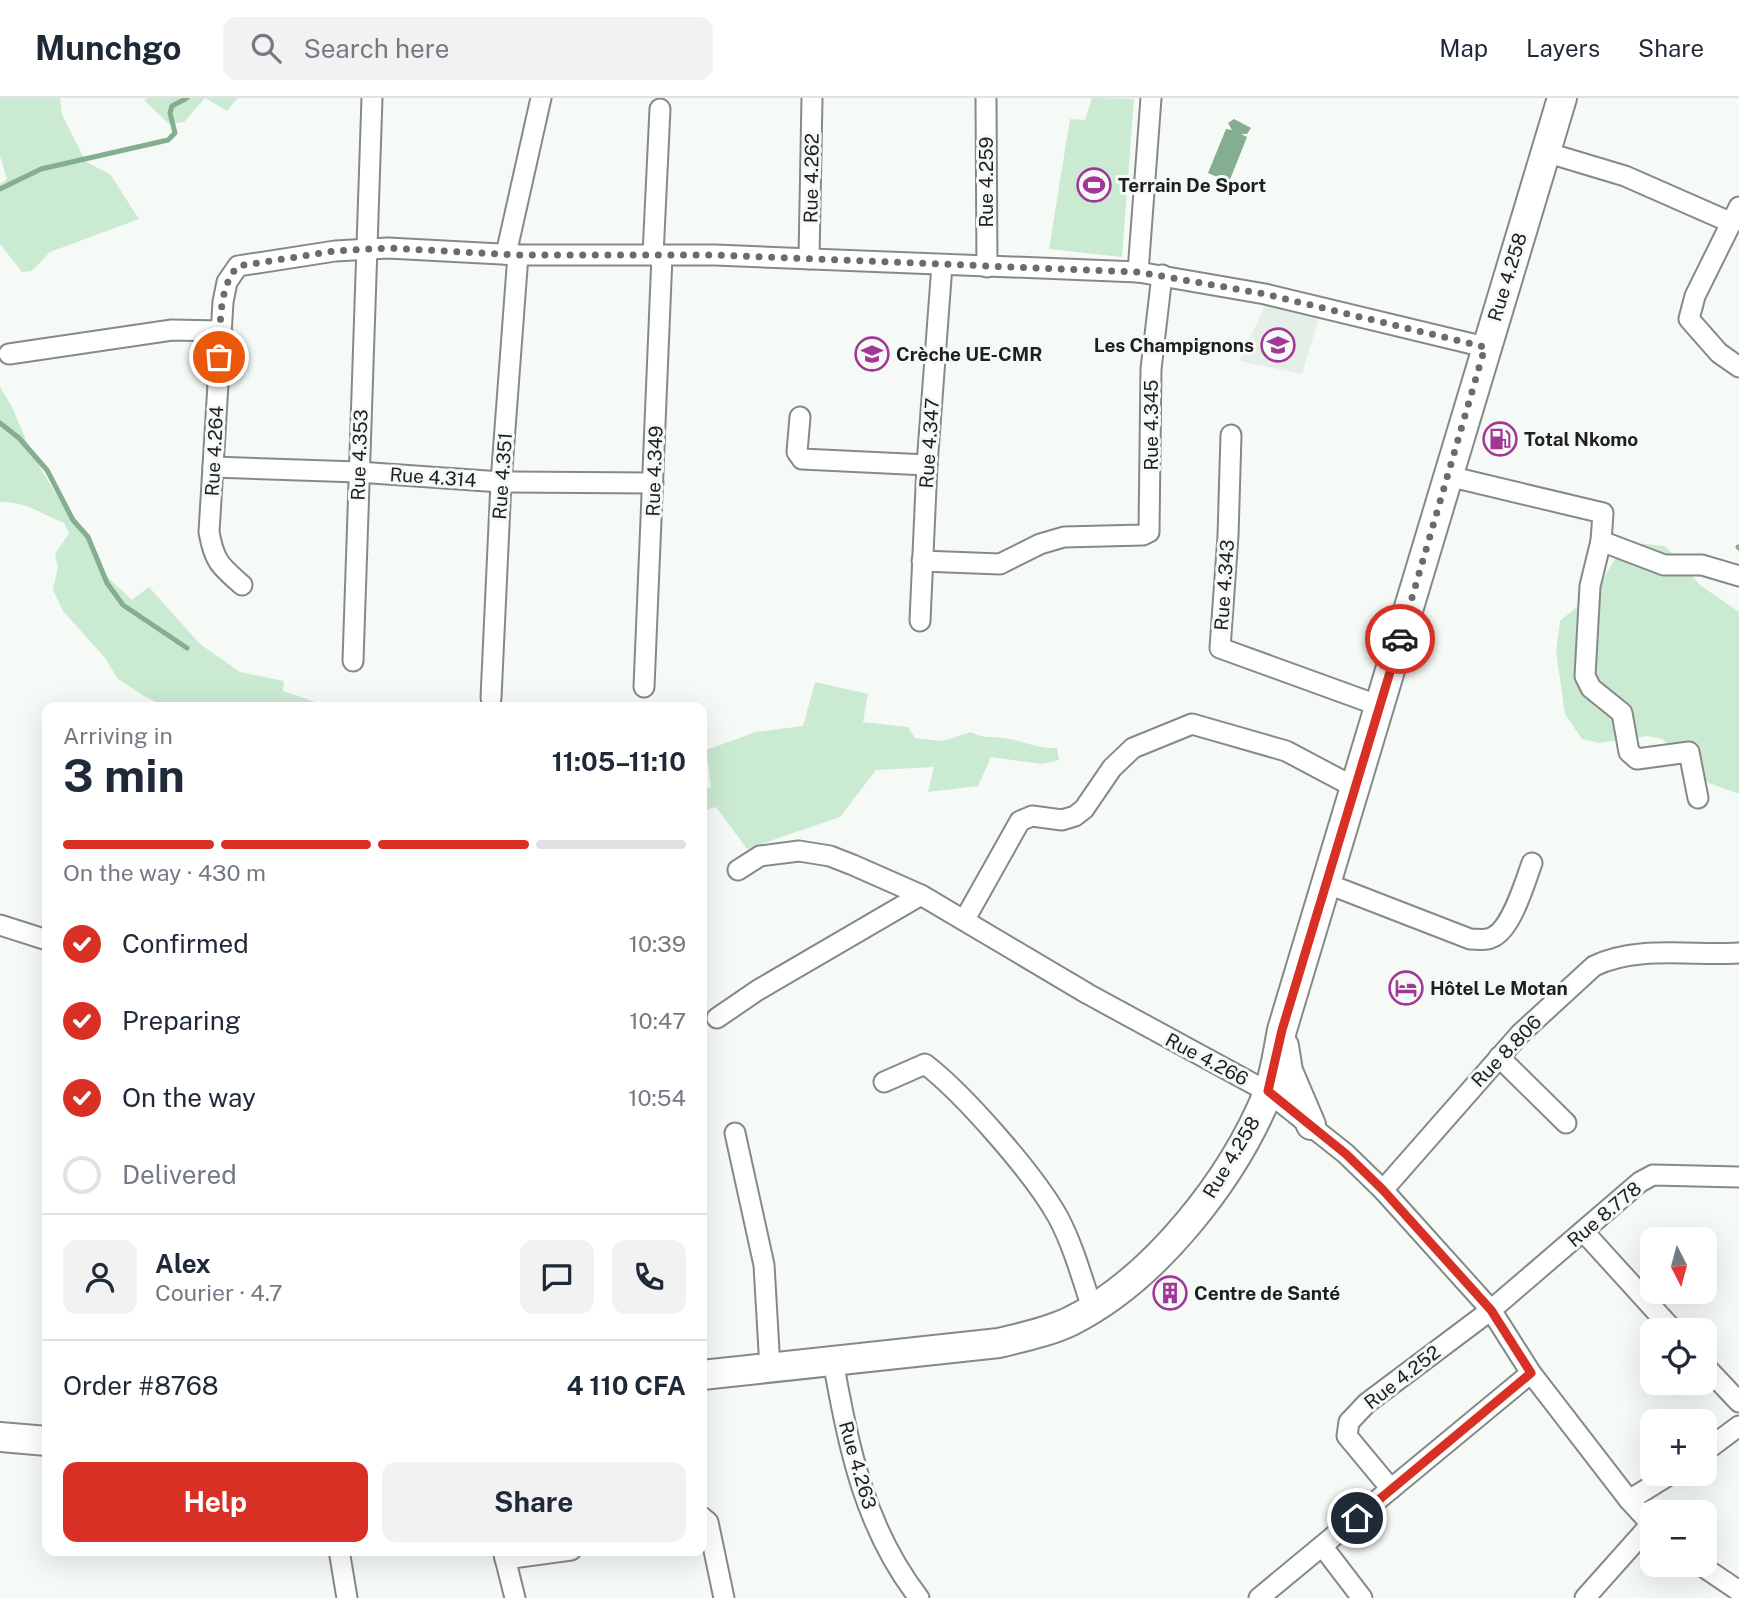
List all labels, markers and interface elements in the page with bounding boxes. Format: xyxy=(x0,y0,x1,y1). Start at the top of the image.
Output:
search box xyxy=(223,17,713,80)
text: Munchgo xyxy=(35,29,181,67)
icon: search xyxy=(247,29,285,67)
text: Search here xyxy=(303,33,449,64)
text: Map xyxy=(1439,34,1488,62)
text: Layers xyxy=(1526,34,1600,62)
text: Share xyxy=(1638,34,1704,62)
street label: Rue 4.262 xyxy=(799,133,823,223)
street label: Rue 4.259 xyxy=(975,137,997,227)
sports icon: Terrain De Sport xyxy=(1075,166,1113,204)
place label: Terrain De Sport xyxy=(1118,174,1266,196)
street label: Rue 4.258 xyxy=(1483,230,1531,324)
school or university icon: Les Champignons xyxy=(1259,326,1297,364)
pin xyxy=(189,327,249,387)
place label: Les Champignons xyxy=(1094,334,1254,356)
school or university icon: Crèche UE-CMR xyxy=(853,335,891,373)
icon: bag xyxy=(200,338,238,376)
place label: Crèche UE-CMR xyxy=(896,343,1042,365)
street label: Rue 4.345 xyxy=(1140,379,1162,471)
street label: Rue 4.347 xyxy=(915,397,943,489)
street label: Rue 4.264 xyxy=(201,405,227,497)
street label: Rue 4.353 xyxy=(346,409,372,501)
fuel station icon: Total Nkomo xyxy=(1481,420,1519,458)
street label: Rue 4.349 xyxy=(641,425,667,517)
place label: Total Nkomo xyxy=(1524,428,1638,450)
street label: Rue 4.351 xyxy=(488,432,516,520)
street label: Rue 4.314 xyxy=(389,463,477,491)
street label: Rue 4.343 xyxy=(1210,539,1238,631)
courier xyxy=(1365,604,1435,674)
icon: car xyxy=(1381,620,1419,658)
text: Arriving in xyxy=(63,722,173,749)
text: 11:05–11:10 xyxy=(552,746,686,777)
text: 3 min xyxy=(63,748,185,802)
text: On the way · 430 m xyxy=(63,859,266,886)
icon: check xyxy=(63,925,101,963)
text: Confirmed xyxy=(122,928,249,959)
text: 10:39 xyxy=(629,930,686,957)
hotel icon: Hôtel Le Motan xyxy=(1387,969,1425,1007)
place label: Hôtel Le Motan xyxy=(1430,977,1568,999)
icon: check xyxy=(63,1002,101,1040)
text: Preparing xyxy=(122,1005,241,1036)
text: 10:47 xyxy=(629,1007,686,1034)
street label: Rue 8.806 xyxy=(1466,1011,1546,1091)
street label: Rue 4.266 xyxy=(1162,1028,1252,1090)
icon: check xyxy=(63,1079,101,1117)
text: On the way xyxy=(122,1082,256,1113)
text: 10:54 xyxy=(628,1084,686,1111)
street label: Rue 4.258 xyxy=(1198,1112,1264,1202)
text: Delivered xyxy=(122,1159,237,1190)
street label: Rue 8.778 xyxy=(1563,1177,1645,1251)
north arrow xyxy=(1640,1227,1717,1304)
map controls xyxy=(1640,1227,1717,1577)
button: person xyxy=(63,1240,137,1314)
button: chat xyxy=(520,1240,594,1314)
button: phone xyxy=(612,1240,686,1314)
text: Alex xyxy=(155,1248,211,1279)
building icon: Centre de Santé xyxy=(1151,1274,1189,1312)
text: Courier · 4.7 xyxy=(155,1279,283,1306)
place label: Centre de Santé xyxy=(1194,1282,1340,1304)
button: locate xyxy=(1640,1318,1717,1395)
street label: Rue 4.252 xyxy=(1360,1341,1444,1413)
text: Order #8768 xyxy=(63,1370,219,1401)
text: 4 110 CFA xyxy=(566,1370,686,1401)
button: + xyxy=(1640,1409,1717,1486)
street label: Rue 4.263 xyxy=(835,1418,881,1512)
button: Help xyxy=(63,1462,368,1542)
button: Share xyxy=(382,1462,686,1542)
pin xyxy=(1327,1488,1387,1548)
icon: home xyxy=(1338,1499,1376,1537)
button: − xyxy=(1640,1500,1717,1577)

